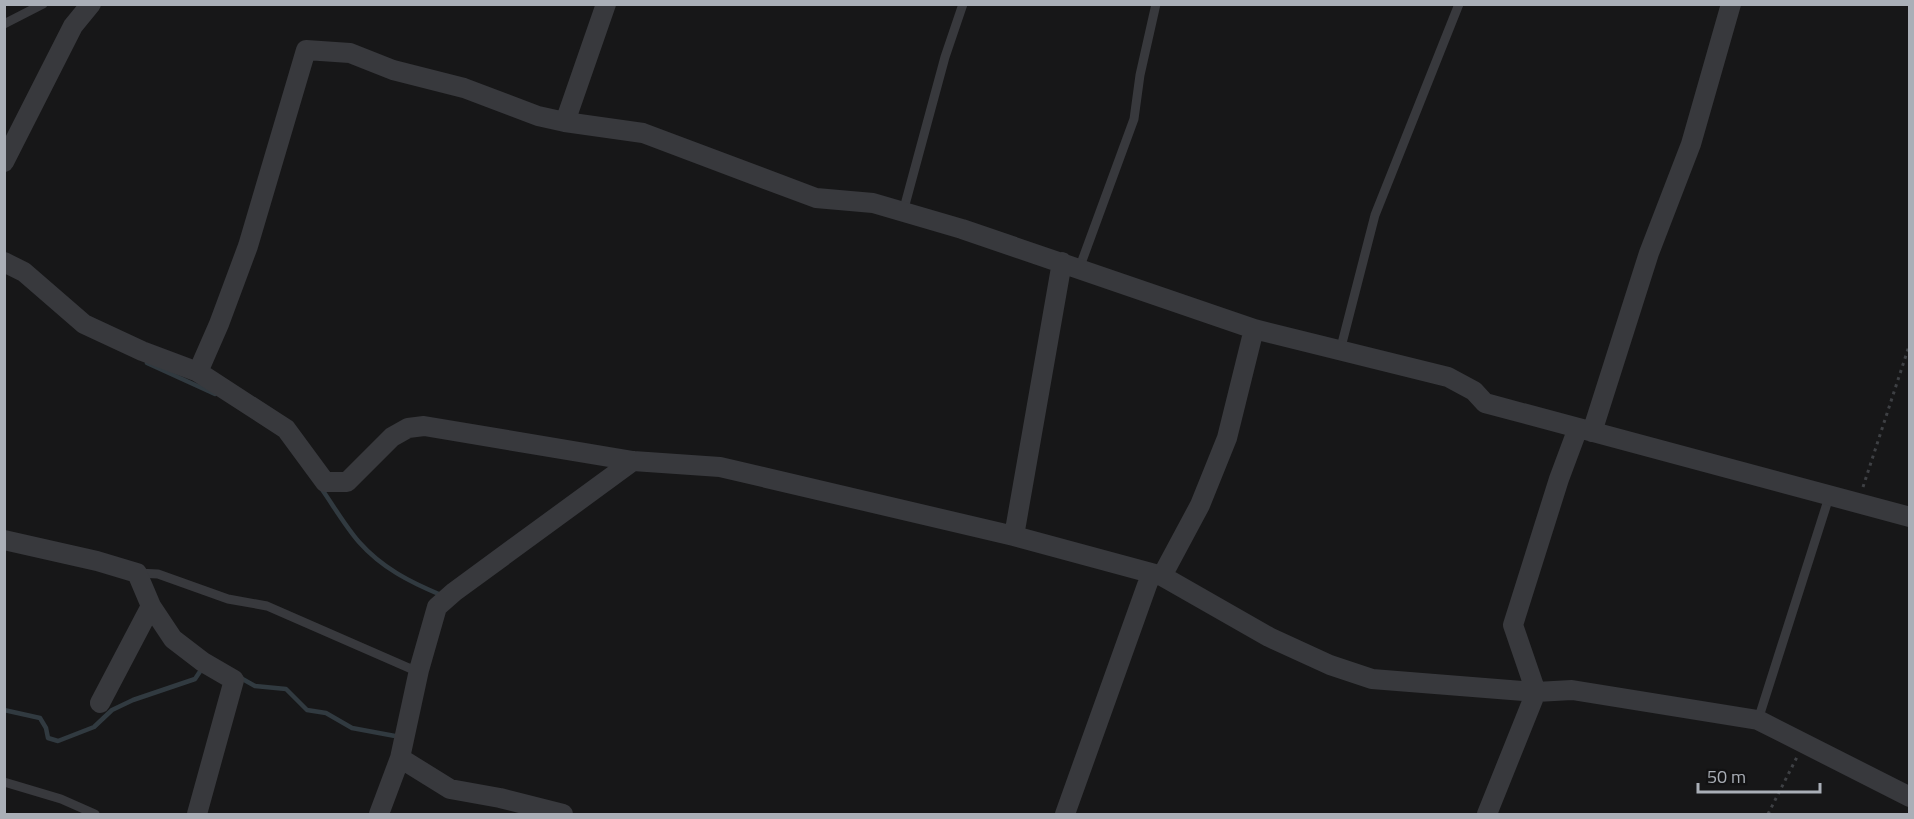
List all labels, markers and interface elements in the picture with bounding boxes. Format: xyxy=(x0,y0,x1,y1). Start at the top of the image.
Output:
scale bar xyxy=(1698,756,1820,794)
text: 50 m xyxy=(1707,763,1746,790)

